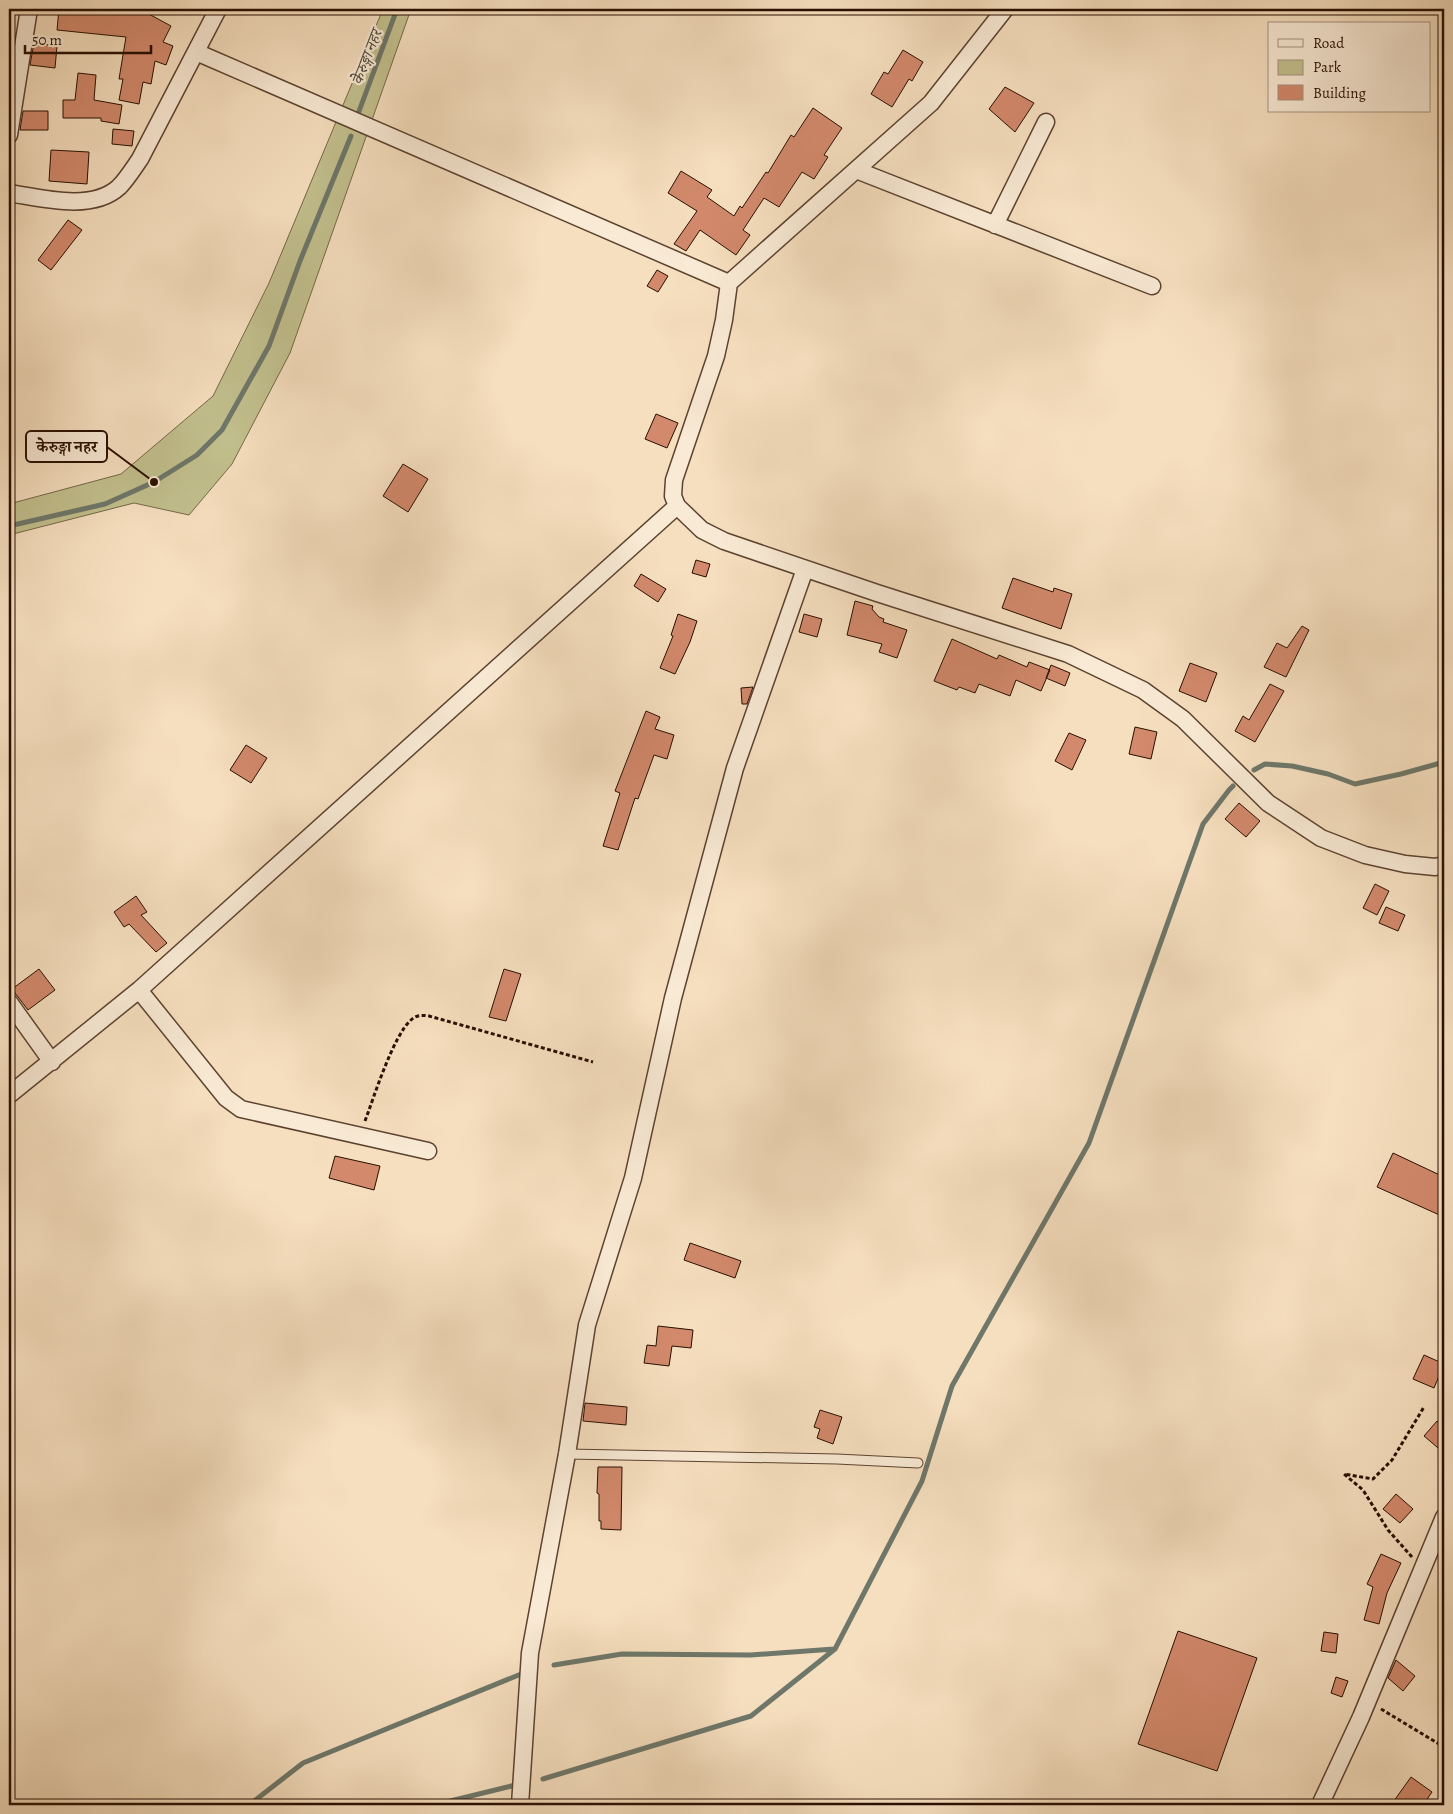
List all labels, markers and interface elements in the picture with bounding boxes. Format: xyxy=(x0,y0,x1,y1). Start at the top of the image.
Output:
scale bar xyxy=(25,22,151,54)
legend xyxy=(1268,22,1430,112)
water label: केेरुङ्गा नहर xyxy=(346,24,389,88)
text: 50 m xyxy=(32,30,62,50)
text: Road xyxy=(1313,33,1345,53)
text: Park xyxy=(1313,57,1342,77)
text: Building xyxy=(1313,83,1366,103)
callout: केेरुङ्गा नहर xyxy=(26,431,107,462)
text: केेरुङ्गा नहर xyxy=(36,436,99,458)

